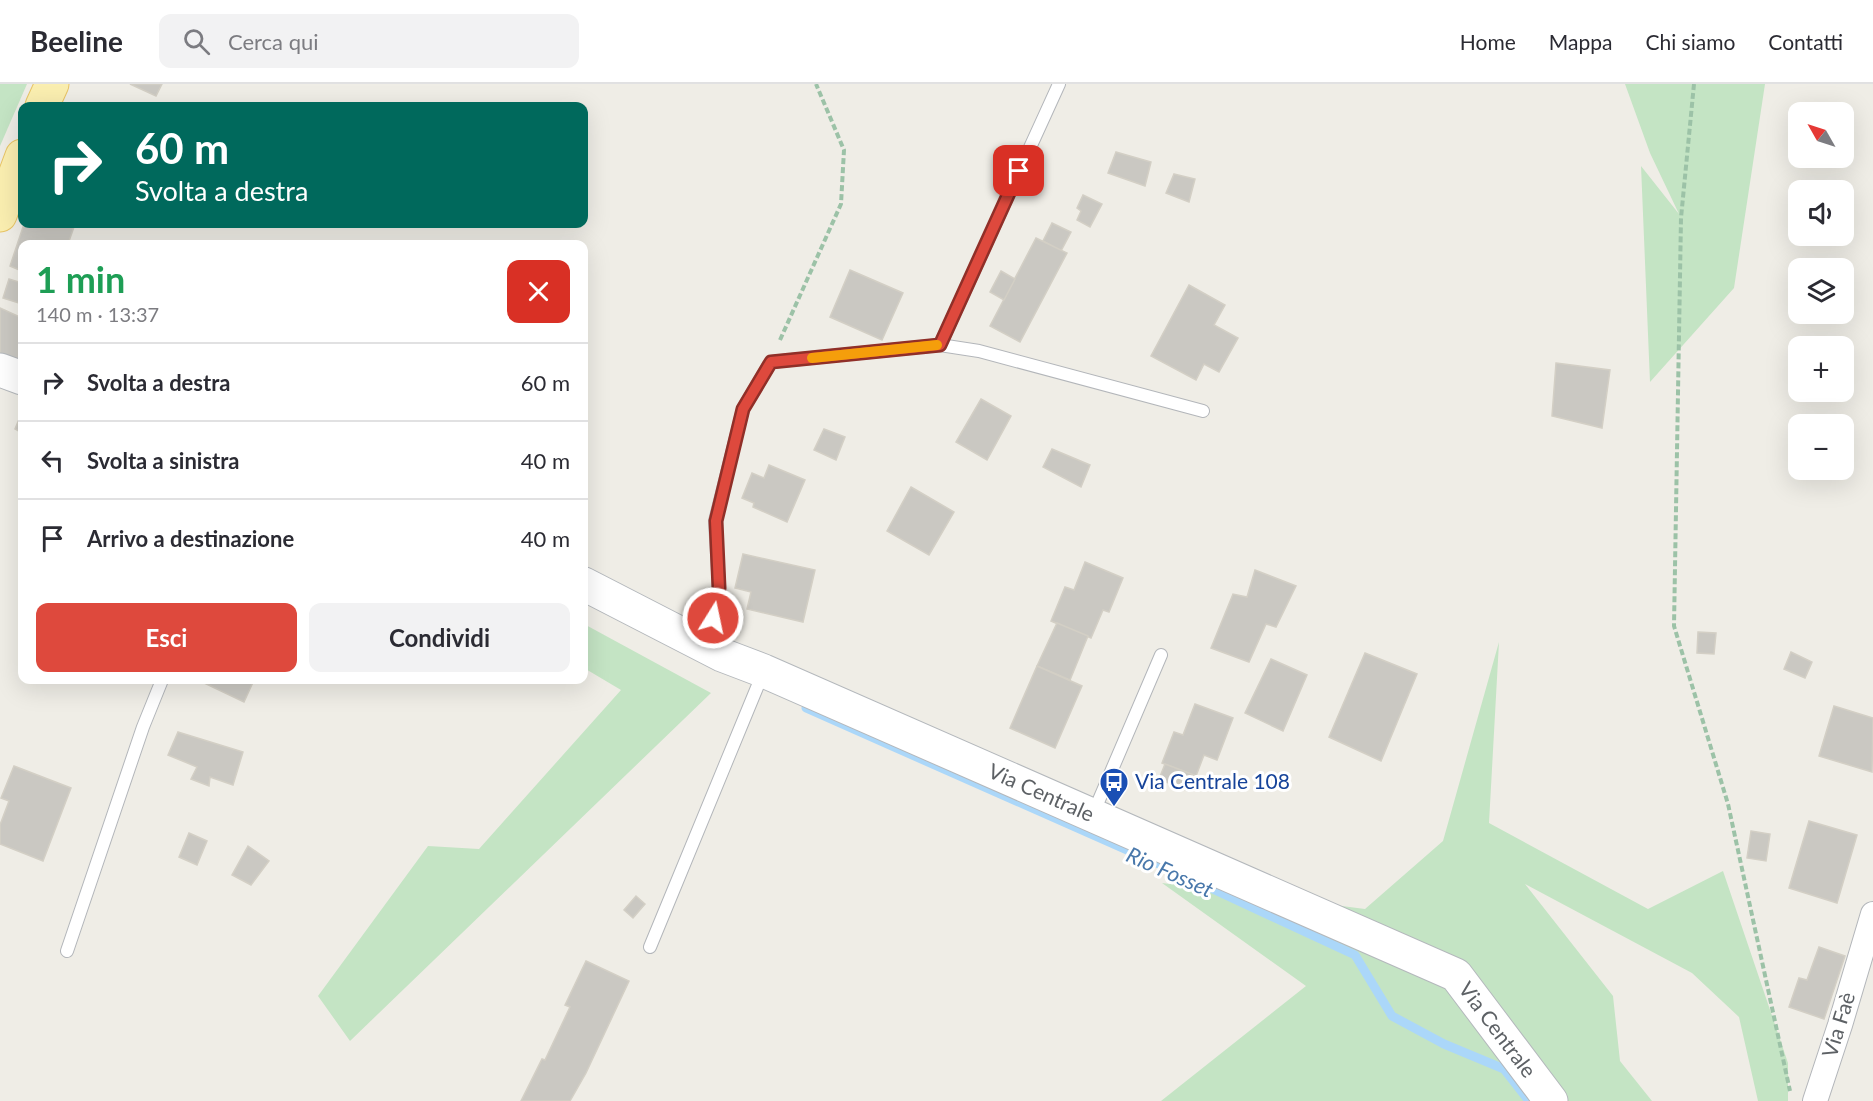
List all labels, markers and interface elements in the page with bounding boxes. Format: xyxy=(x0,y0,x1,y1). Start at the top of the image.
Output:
search box xyxy=(159,14,579,68)
text: Beeline xyxy=(30,24,123,58)
icon: search xyxy=(180,25,213,58)
text: Cerca qui xyxy=(228,28,319,55)
text: Home xyxy=(1460,29,1516,54)
text: Mappa xyxy=(1549,29,1612,54)
text: Chi siamo xyxy=(1645,29,1735,54)
text: Contatti xyxy=(1768,29,1843,54)
north arrow xyxy=(1788,102,1854,168)
map controls xyxy=(1788,102,1854,480)
text: 60 m xyxy=(135,123,229,173)
icon: right xyxy=(36,126,114,204)
pin xyxy=(993,145,1044,196)
icon: arrive xyxy=(1002,154,1035,187)
text: Svolta a destra xyxy=(135,174,308,207)
button: sound xyxy=(1788,180,1854,246)
text: 1 min xyxy=(36,257,125,301)
button: layers xyxy=(1788,258,1854,324)
button: close xyxy=(507,260,570,323)
text: 140 m · 13:37 xyxy=(36,302,159,326)
button: + xyxy=(1788,336,1854,402)
icon: right xyxy=(36,366,69,399)
text: Svolta a destra xyxy=(87,369,230,396)
text: 60 m xyxy=(521,369,570,396)
button: − xyxy=(1788,414,1854,480)
icon: left xyxy=(36,444,69,477)
text: Svolta a sinistra xyxy=(87,447,239,474)
text: 40 m xyxy=(521,447,570,474)
icon: arrive xyxy=(36,522,69,555)
text: Arrivo a destinazione xyxy=(87,525,294,552)
text: 40 m xyxy=(521,525,570,552)
position arrow xyxy=(681,586,745,650)
button: Esci xyxy=(36,603,297,672)
button: Condividi xyxy=(309,603,570,672)
street label: Via Centrale xyxy=(985,757,1098,826)
bus stop icon: Via Centrale 108 xyxy=(1098,766,1130,808)
place label: Via Centrale 108 xyxy=(1135,768,1290,793)
water label: Rio Fosset xyxy=(1123,840,1218,903)
street label: Via Centrale xyxy=(1454,976,1542,1082)
street label: Via Faè xyxy=(1816,989,1859,1060)

